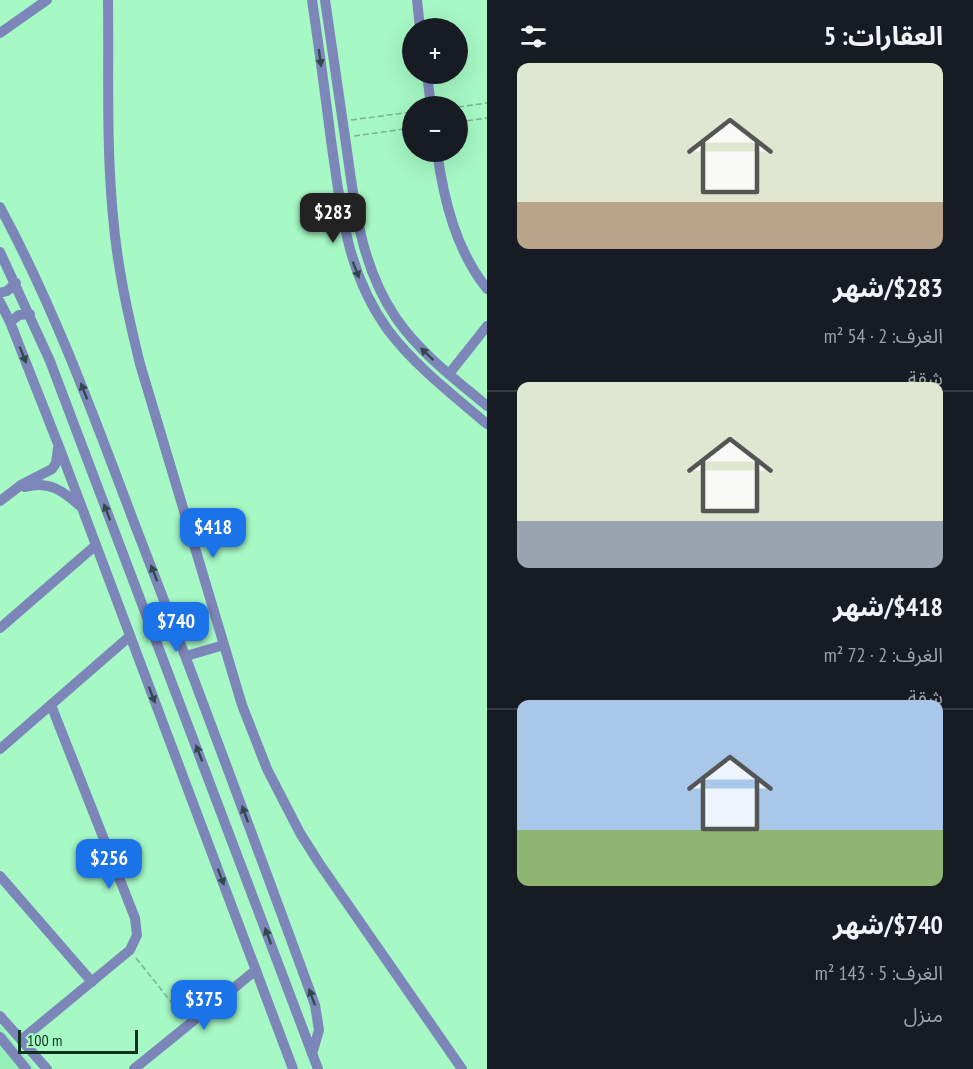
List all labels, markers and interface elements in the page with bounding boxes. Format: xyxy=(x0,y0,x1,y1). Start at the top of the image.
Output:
map controls xyxy=(402,18,468,162)
button: + xyxy=(402,18,468,84)
text: العقارات: 5 xyxy=(824,19,943,52)
icon: filters xyxy=(517,20,550,53)
one-way arrow xyxy=(316,49,325,68)
button: − xyxy=(402,96,468,162)
icon: home xyxy=(676,102,784,210)
pin: $283 xyxy=(297,193,369,244)
text: $283 xyxy=(314,199,352,225)
one-way arrow xyxy=(351,262,361,280)
text: $283/شهر xyxy=(833,271,943,304)
text: الغرف: 2 · 54 m² xyxy=(824,323,943,349)
one-way arrow xyxy=(18,347,28,365)
one-way arrow xyxy=(420,347,435,361)
text: شقة xyxy=(908,365,943,391)
one-way arrow xyxy=(79,382,88,400)
icon: home xyxy=(676,421,784,529)
one-way arrow xyxy=(102,503,112,521)
pin: $418 xyxy=(177,508,249,559)
text: $418 xyxy=(194,514,232,540)
one-way arrow xyxy=(149,564,158,582)
text: $418/شهر xyxy=(833,590,943,623)
pin: $740 xyxy=(140,602,212,653)
text: $740 xyxy=(157,608,195,634)
text: الغرف: 2 · 72 m² xyxy=(824,642,943,668)
text: شقة xyxy=(908,684,943,710)
one-way arrow xyxy=(148,686,158,704)
icon: home xyxy=(676,739,784,847)
one-way arrow xyxy=(194,744,203,762)
one-way arrow xyxy=(239,805,249,823)
pin: $256 xyxy=(73,839,145,890)
text: $256 xyxy=(90,845,128,871)
one-way arrow xyxy=(217,868,226,886)
text: $740/شهر xyxy=(833,908,943,941)
one-way arrow xyxy=(263,926,273,944)
text: الغرف: 5 · 143 m² xyxy=(815,960,943,986)
pin: $375 xyxy=(168,980,240,1031)
text: $375 xyxy=(185,986,223,1012)
one-way arrow xyxy=(307,988,317,1006)
text: منزل xyxy=(904,1002,943,1028)
scale bar xyxy=(18,1027,138,1054)
text: 100 m xyxy=(27,1030,62,1050)

